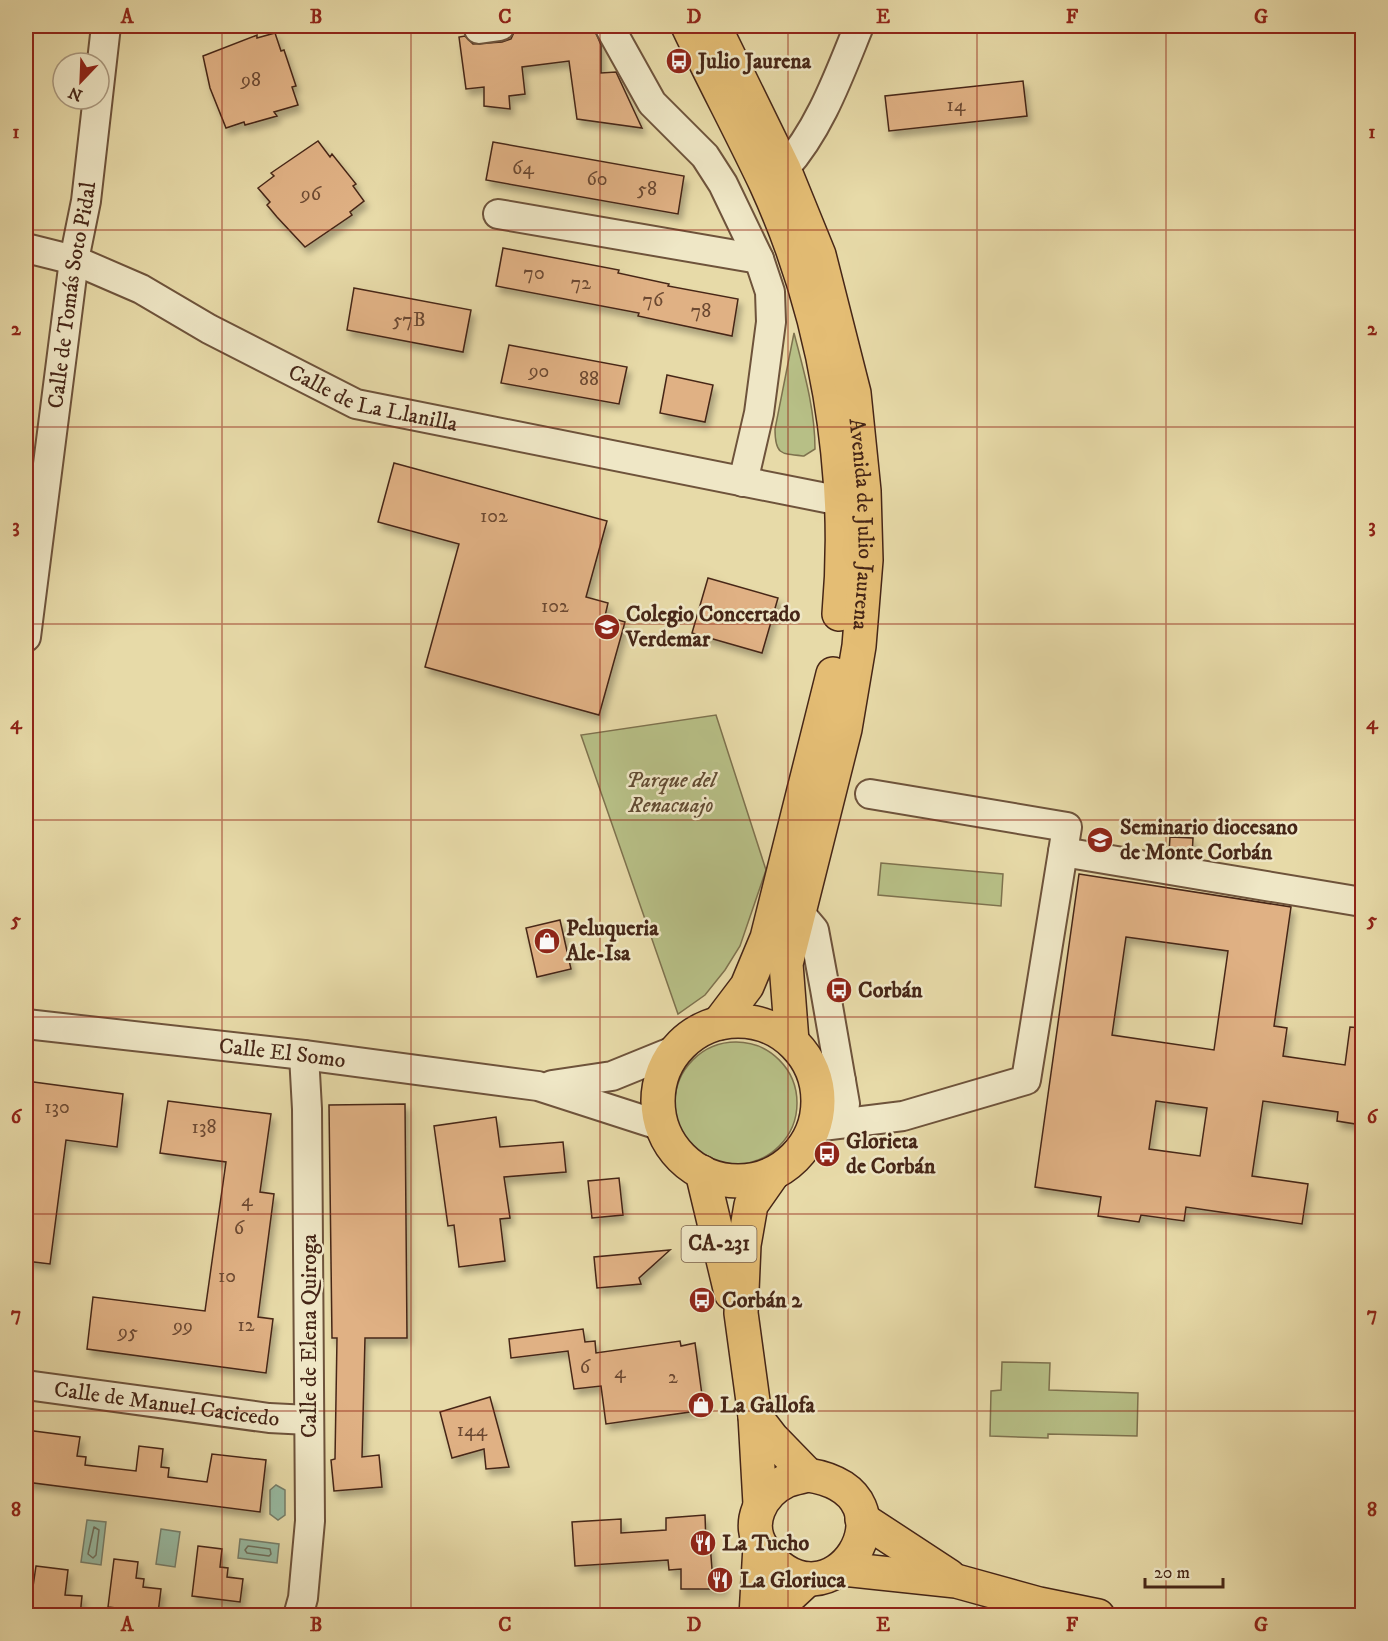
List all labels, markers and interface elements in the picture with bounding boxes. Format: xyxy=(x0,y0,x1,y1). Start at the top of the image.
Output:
text: A xyxy=(120,5,135,30)
text: B xyxy=(310,5,322,30)
text: C xyxy=(498,5,512,30)
text: D xyxy=(687,5,702,30)
text: E xyxy=(876,5,890,30)
text: F xyxy=(1066,5,1079,30)
text: G xyxy=(1254,5,1268,30)
bus stop icon: Julio Jaurena xyxy=(664,46,694,76)
place label: Julio Jaurena xyxy=(695,48,812,75)
north arrow xyxy=(51,51,111,111)
house number: 98 xyxy=(240,68,261,93)
text: N xyxy=(66,82,85,106)
house number: 14 xyxy=(947,93,966,118)
text: 1 xyxy=(12,120,20,145)
text: 1 xyxy=(1368,120,1376,145)
house number: 64 xyxy=(512,156,534,181)
house number: 60 xyxy=(586,167,608,192)
house number: 58 xyxy=(637,177,657,202)
street label: Calle de Tomás Soto Pidal xyxy=(42,180,102,410)
house number: 96 xyxy=(300,182,322,207)
house number: 70 xyxy=(523,261,545,286)
house number: 72 xyxy=(571,271,591,296)
house number: 76 xyxy=(643,288,664,313)
house number: 78 xyxy=(691,299,711,324)
house number: 57B xyxy=(392,308,426,333)
text: 2 xyxy=(11,317,22,342)
text: 2 xyxy=(1367,317,1378,342)
street label: Calle de La Llanilla xyxy=(284,358,461,438)
house number: 90 xyxy=(528,359,549,384)
house number: 88 xyxy=(579,367,599,392)
street label: Avenida de Julio Jaurena xyxy=(843,417,880,632)
house number: 102 xyxy=(480,504,508,529)
text: 3 xyxy=(12,514,20,539)
text: 3 xyxy=(1368,514,1376,539)
house number: 102 xyxy=(541,594,569,619)
place label: Colegio Concertado Verdemar xyxy=(625,601,801,653)
school or university icon: Colegio Concertado Verdemar xyxy=(592,612,622,642)
text: 4 xyxy=(10,711,23,736)
text: 4 xyxy=(1366,711,1379,736)
park label: Parque del Renacuajo xyxy=(626,767,718,819)
place label: Seminario diocesano de Monte Corbán xyxy=(1120,814,1298,866)
school or university icon: Seminario diocesano de Monte Corbán xyxy=(1085,825,1115,855)
text: 5 xyxy=(10,908,21,933)
text: 5 xyxy=(1366,908,1377,933)
place label: Peluqueria Ale-Isa xyxy=(565,915,659,967)
shop icon: Peluqueria Ale-Isa xyxy=(532,926,562,956)
bus stop icon: Corbán xyxy=(824,975,854,1005)
place label: Corbán xyxy=(858,977,923,1004)
street label: Calle El Somo xyxy=(218,1032,347,1074)
house number: 130 xyxy=(44,1095,70,1120)
text: 6 xyxy=(11,1105,23,1130)
text: 6 xyxy=(1367,1105,1379,1130)
house number: 138 xyxy=(192,1115,216,1140)
place label: Glorieta de Corbán xyxy=(846,1128,936,1180)
bus stop icon: Glorieta de Corbán xyxy=(812,1139,842,1169)
house number: 4 xyxy=(241,1188,253,1213)
house number: 6 xyxy=(234,1216,245,1241)
road number: CA-231 xyxy=(682,1226,756,1262)
street label: Calle de Elena Quiroga xyxy=(296,1233,323,1438)
house number: 10 xyxy=(218,1264,236,1289)
bus stop icon: Corbán 2 xyxy=(687,1285,717,1315)
place label: Corbán 2 xyxy=(722,1287,803,1314)
text: 7 xyxy=(11,1302,21,1327)
text: 7 xyxy=(1367,1302,1377,1327)
house number: 12 xyxy=(237,1313,255,1338)
house number: 99 xyxy=(172,1314,193,1339)
house number: 95 xyxy=(117,1320,138,1345)
house number: 6 xyxy=(580,1355,591,1380)
house number: 4 xyxy=(614,1360,626,1385)
house number: 2 xyxy=(668,1365,678,1390)
street label: Calle de Manuel Cacicedo xyxy=(52,1375,280,1432)
shop icon: La Gallofa xyxy=(686,1390,716,1420)
place label: La Gallofa xyxy=(720,1392,815,1419)
house number: 144 xyxy=(457,1418,488,1443)
text: 8 xyxy=(11,1498,21,1523)
text: 8 xyxy=(1367,1498,1377,1523)
restaurant icon: La Tucho xyxy=(688,1528,718,1558)
place label: La Tucho xyxy=(722,1530,810,1557)
scale bar xyxy=(1145,1551,1223,1589)
text: 20 m xyxy=(1154,1562,1190,1584)
restaurant icon: La Gloriuca xyxy=(705,1565,735,1595)
place label: La Gloriuca xyxy=(740,1567,846,1594)
text: A xyxy=(120,1613,135,1638)
text: B xyxy=(310,1613,322,1638)
text: C xyxy=(498,1613,512,1638)
text: D xyxy=(687,1613,702,1638)
text: E xyxy=(876,1613,890,1638)
text: F xyxy=(1066,1613,1079,1638)
text: G xyxy=(1254,1613,1268,1638)

